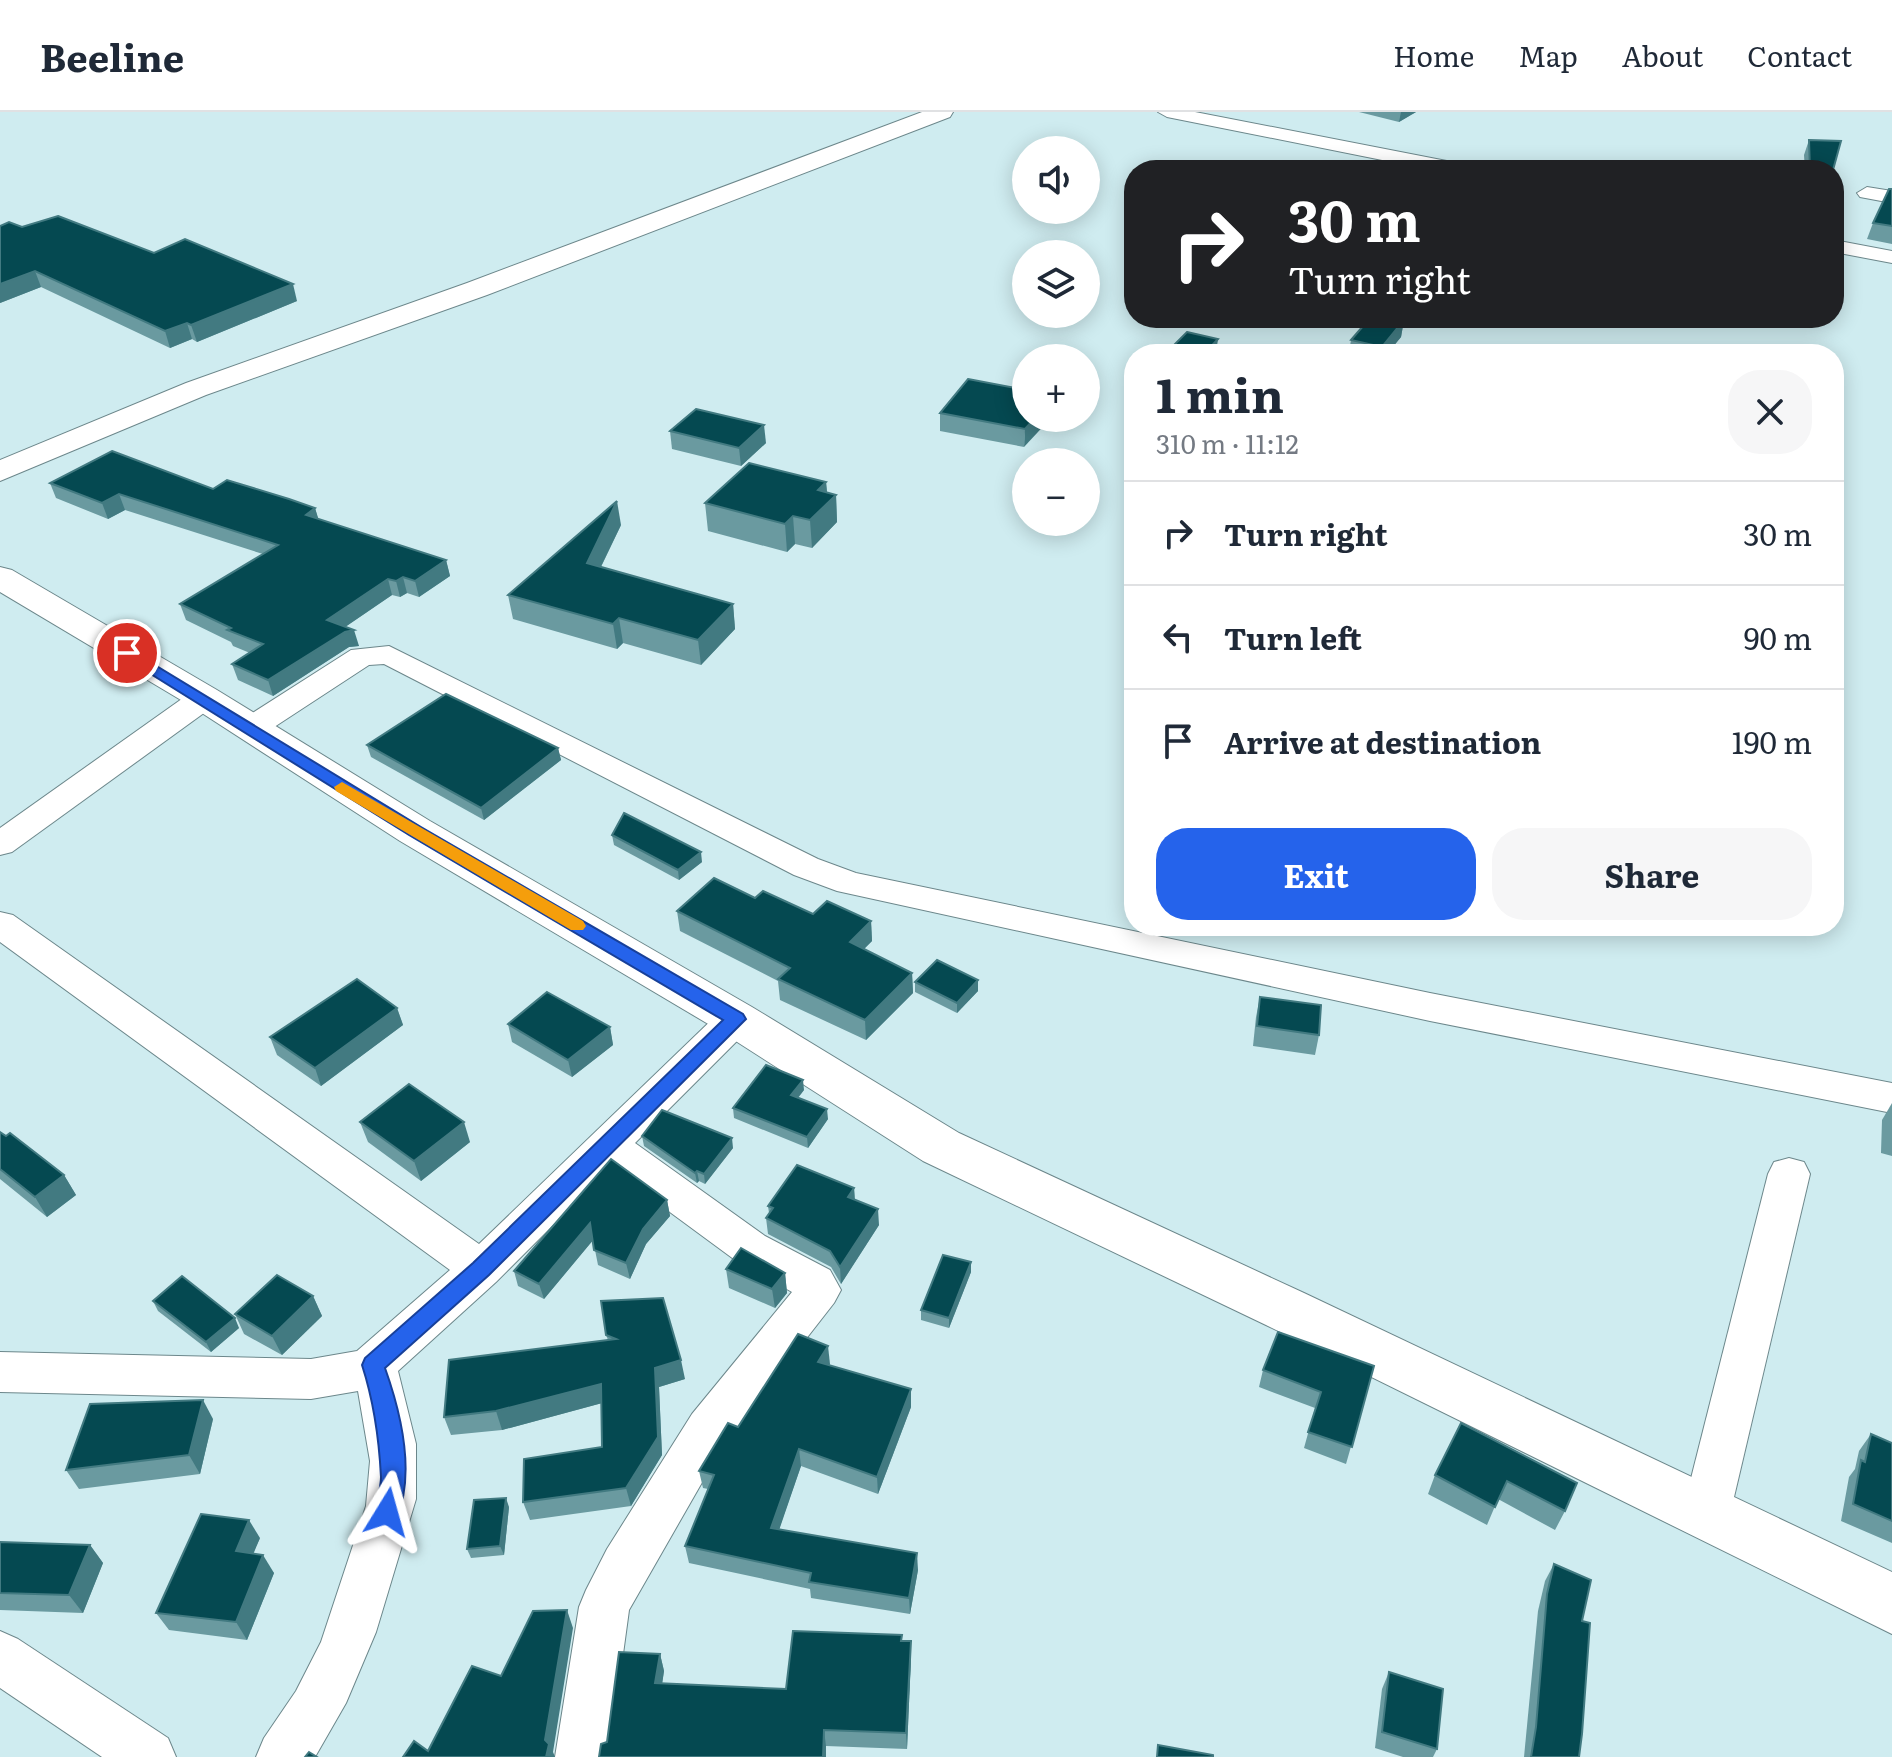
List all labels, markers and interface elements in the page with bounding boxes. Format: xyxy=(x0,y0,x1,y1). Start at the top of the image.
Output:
text: Beeline xyxy=(40,27,184,84)
text: Home xyxy=(1393,34,1474,76)
text: Map xyxy=(1518,34,1578,76)
text: About xyxy=(1622,34,1703,76)
text: Contact xyxy=(1747,34,1852,76)
map controls xyxy=(1012,136,1100,536)
button: sound xyxy=(1012,136,1100,224)
text: 30 m xyxy=(1288,176,1421,259)
icon: right xyxy=(1156,192,1260,296)
button: layers xyxy=(1012,240,1100,328)
text: Turn right xyxy=(1288,252,1471,305)
button: + xyxy=(1012,344,1100,432)
text: 1 min xyxy=(1156,357,1284,428)
button: close xyxy=(1728,370,1812,454)
text: 310 m · 11:12 xyxy=(1156,423,1299,462)
button: − xyxy=(1012,448,1100,536)
icon: right xyxy=(1156,511,1200,555)
text: Turn right xyxy=(1224,511,1388,555)
text: 30 m xyxy=(1743,511,1812,555)
icon: left xyxy=(1156,615,1200,659)
text: Turn left xyxy=(1224,615,1362,659)
text: 90 m xyxy=(1744,615,1812,659)
pin xyxy=(93,619,161,687)
icon: arrive xyxy=(105,631,149,675)
icon: arrive xyxy=(1156,719,1200,763)
text: Arrive at destination xyxy=(1224,719,1541,763)
text: 190 m xyxy=(1732,719,1812,763)
button: Exit xyxy=(1156,828,1476,920)
button: Share xyxy=(1492,828,1812,920)
position arrow xyxy=(345,1470,429,1554)

